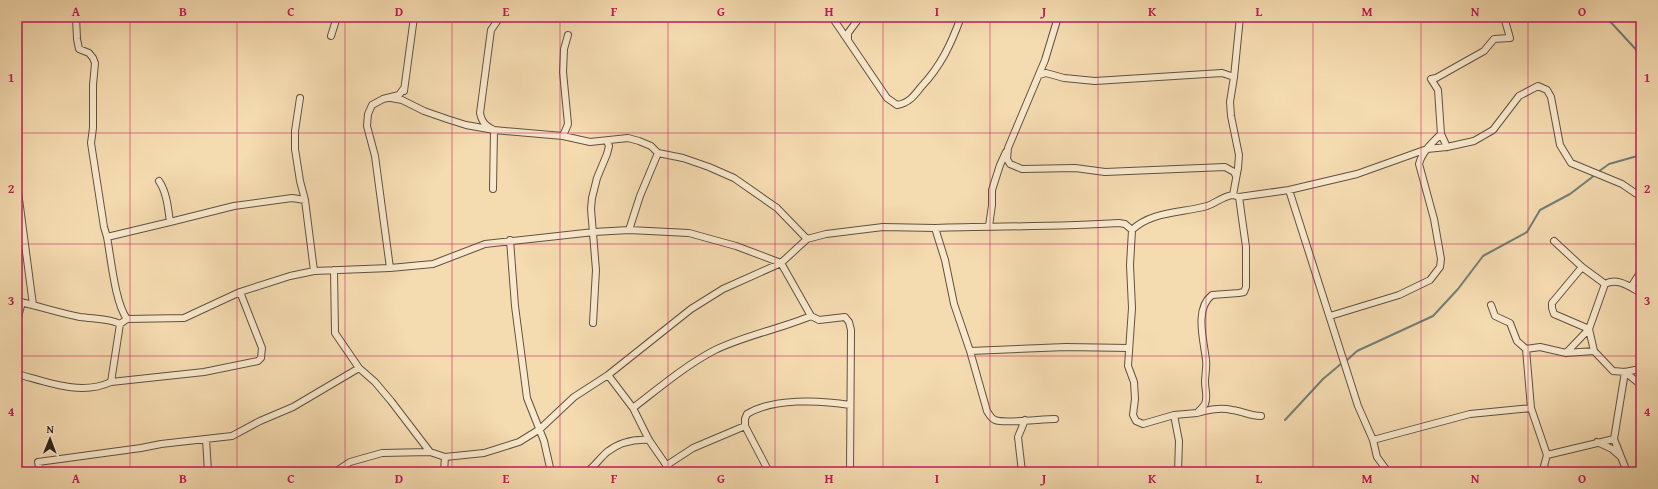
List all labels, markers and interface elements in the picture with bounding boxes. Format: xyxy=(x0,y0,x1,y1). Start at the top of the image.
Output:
text: A xyxy=(72,2,81,21)
text: B xyxy=(179,2,187,21)
text: C xyxy=(287,2,295,21)
text: D xyxy=(395,2,403,21)
text: E xyxy=(503,2,510,21)
text: F xyxy=(611,2,618,21)
text: G xyxy=(717,2,725,21)
text: H xyxy=(824,2,834,21)
text: I xyxy=(935,2,939,21)
text: J xyxy=(1040,2,1047,21)
text: K xyxy=(1148,2,1157,21)
text: L xyxy=(1256,2,1263,21)
text: M xyxy=(1361,2,1373,21)
text: N xyxy=(1471,2,1480,21)
text: O xyxy=(1578,2,1586,21)
text: 1 xyxy=(8,68,14,87)
text: 1 xyxy=(1644,68,1650,87)
text: 2 xyxy=(8,179,15,198)
text: 2 xyxy=(1644,179,1651,198)
text: 3 xyxy=(8,291,14,310)
text: 3 xyxy=(1644,291,1650,310)
text: 4 xyxy=(8,402,15,421)
text: 4 xyxy=(1644,402,1651,421)
north arrow xyxy=(30,419,70,459)
text: N xyxy=(46,421,55,437)
text: A xyxy=(72,469,81,488)
text: B xyxy=(179,469,187,488)
text: C xyxy=(287,469,295,488)
text: D xyxy=(395,469,403,488)
text: E xyxy=(503,469,510,488)
text: F xyxy=(611,469,618,488)
text: G xyxy=(717,469,725,488)
text: H xyxy=(824,469,834,488)
text: I xyxy=(935,469,939,488)
text: J xyxy=(1040,469,1047,488)
text: K xyxy=(1148,469,1157,488)
text: L xyxy=(1256,469,1263,488)
text: M xyxy=(1361,469,1373,488)
text: N xyxy=(1471,469,1480,488)
text: O xyxy=(1578,469,1586,488)

